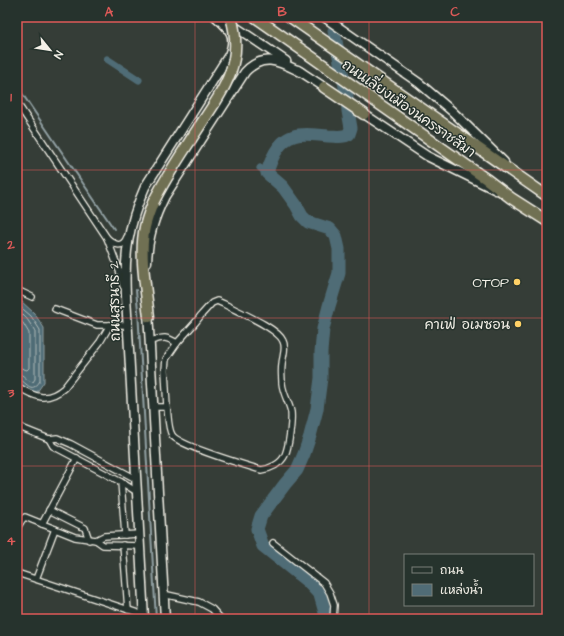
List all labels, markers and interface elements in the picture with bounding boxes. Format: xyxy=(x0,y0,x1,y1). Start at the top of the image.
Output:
text: A xyxy=(105,3,114,21)
text: B xyxy=(277,3,287,21)
text: C xyxy=(450,3,460,21)
north arrow xyxy=(30,30,70,70)
text: N xyxy=(50,48,66,62)
street label: ถนนเลี่ยงเมืองนครราชสีมา xyxy=(337,52,482,163)
text: 1 xyxy=(10,88,12,106)
text: 2 xyxy=(6,236,15,254)
street label: ถนนสุรนารี 2 xyxy=(104,261,126,341)
place label: OTOP xyxy=(473,273,509,293)
marker: OTOP xyxy=(512,277,522,287)
place label: คาเฟ่ อเมซอน xyxy=(425,315,511,335)
marker: คาเฟ่ อเมซอน xyxy=(513,319,523,329)
text: 3 xyxy=(7,384,15,402)
text: 4 xyxy=(7,532,16,550)
legend xyxy=(404,554,534,606)
text: ถนน xyxy=(440,562,464,579)
text: แหล่งน้ำ xyxy=(440,579,483,599)

